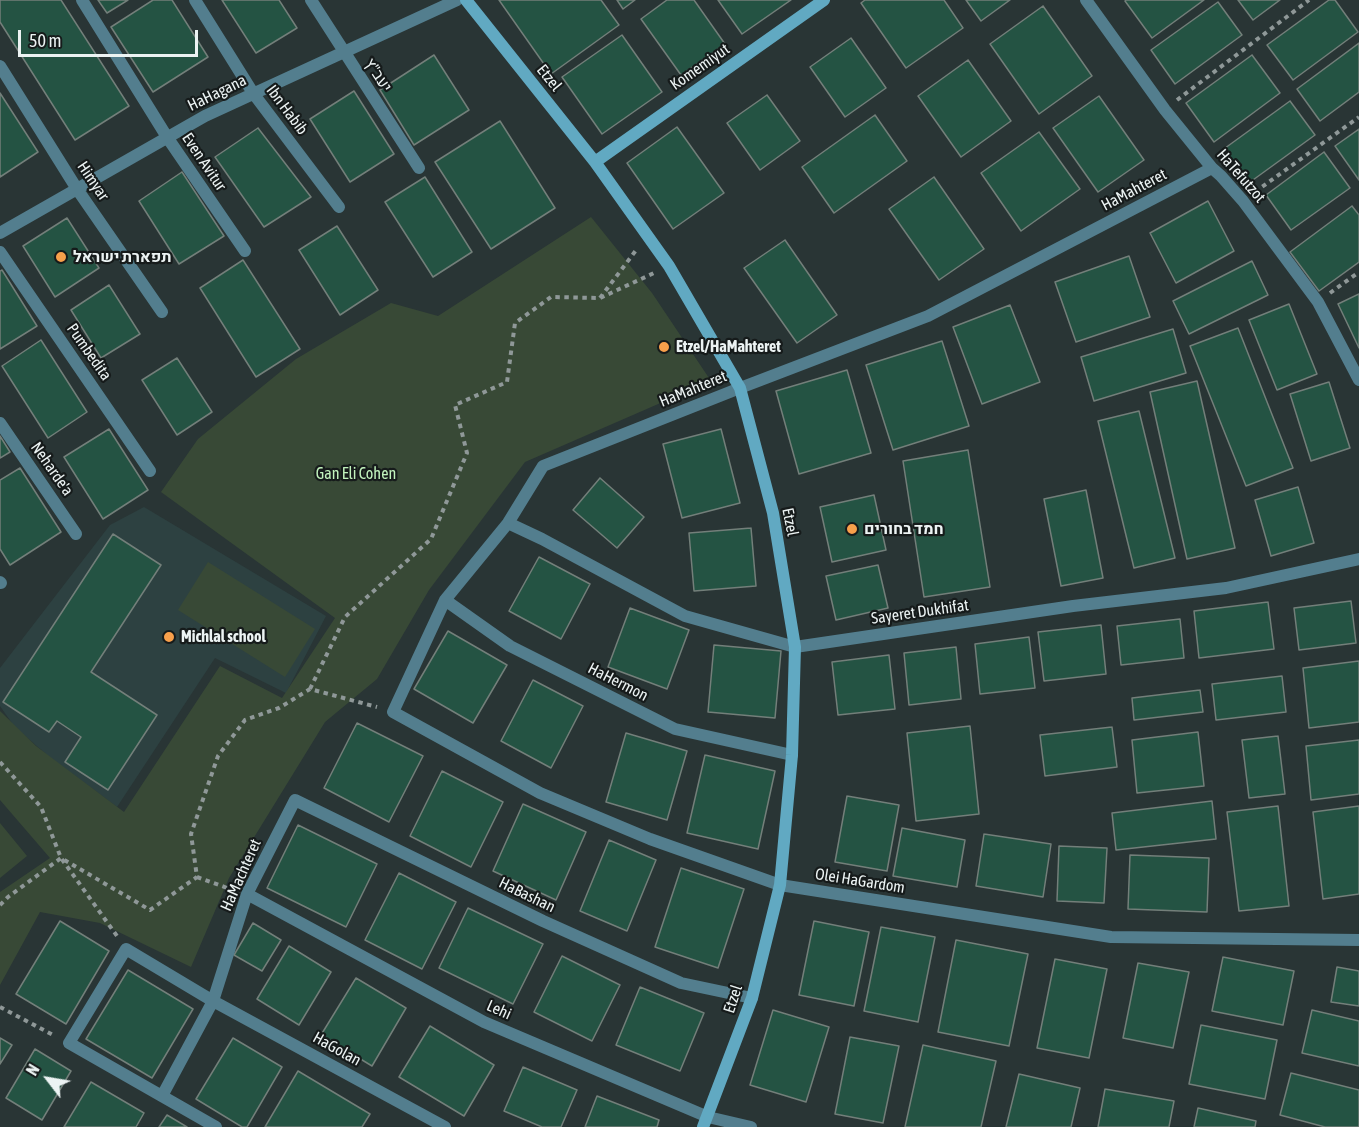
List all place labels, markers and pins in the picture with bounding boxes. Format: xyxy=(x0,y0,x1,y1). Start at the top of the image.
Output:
place label: תפארת ישראל xyxy=(73,247,172,267)
marker: תפארת ישראל xyxy=(54,250,68,264)
place label: Etzel/HaMahteret xyxy=(676,337,781,357)
marker: Etzel/HaMahteret xyxy=(657,340,671,354)
place label: חמד בחורים xyxy=(864,519,944,539)
marker: חמד בחורים xyxy=(845,522,859,536)
place label: Michlal school xyxy=(181,627,266,647)
marker: Michlal school xyxy=(162,630,176,644)

